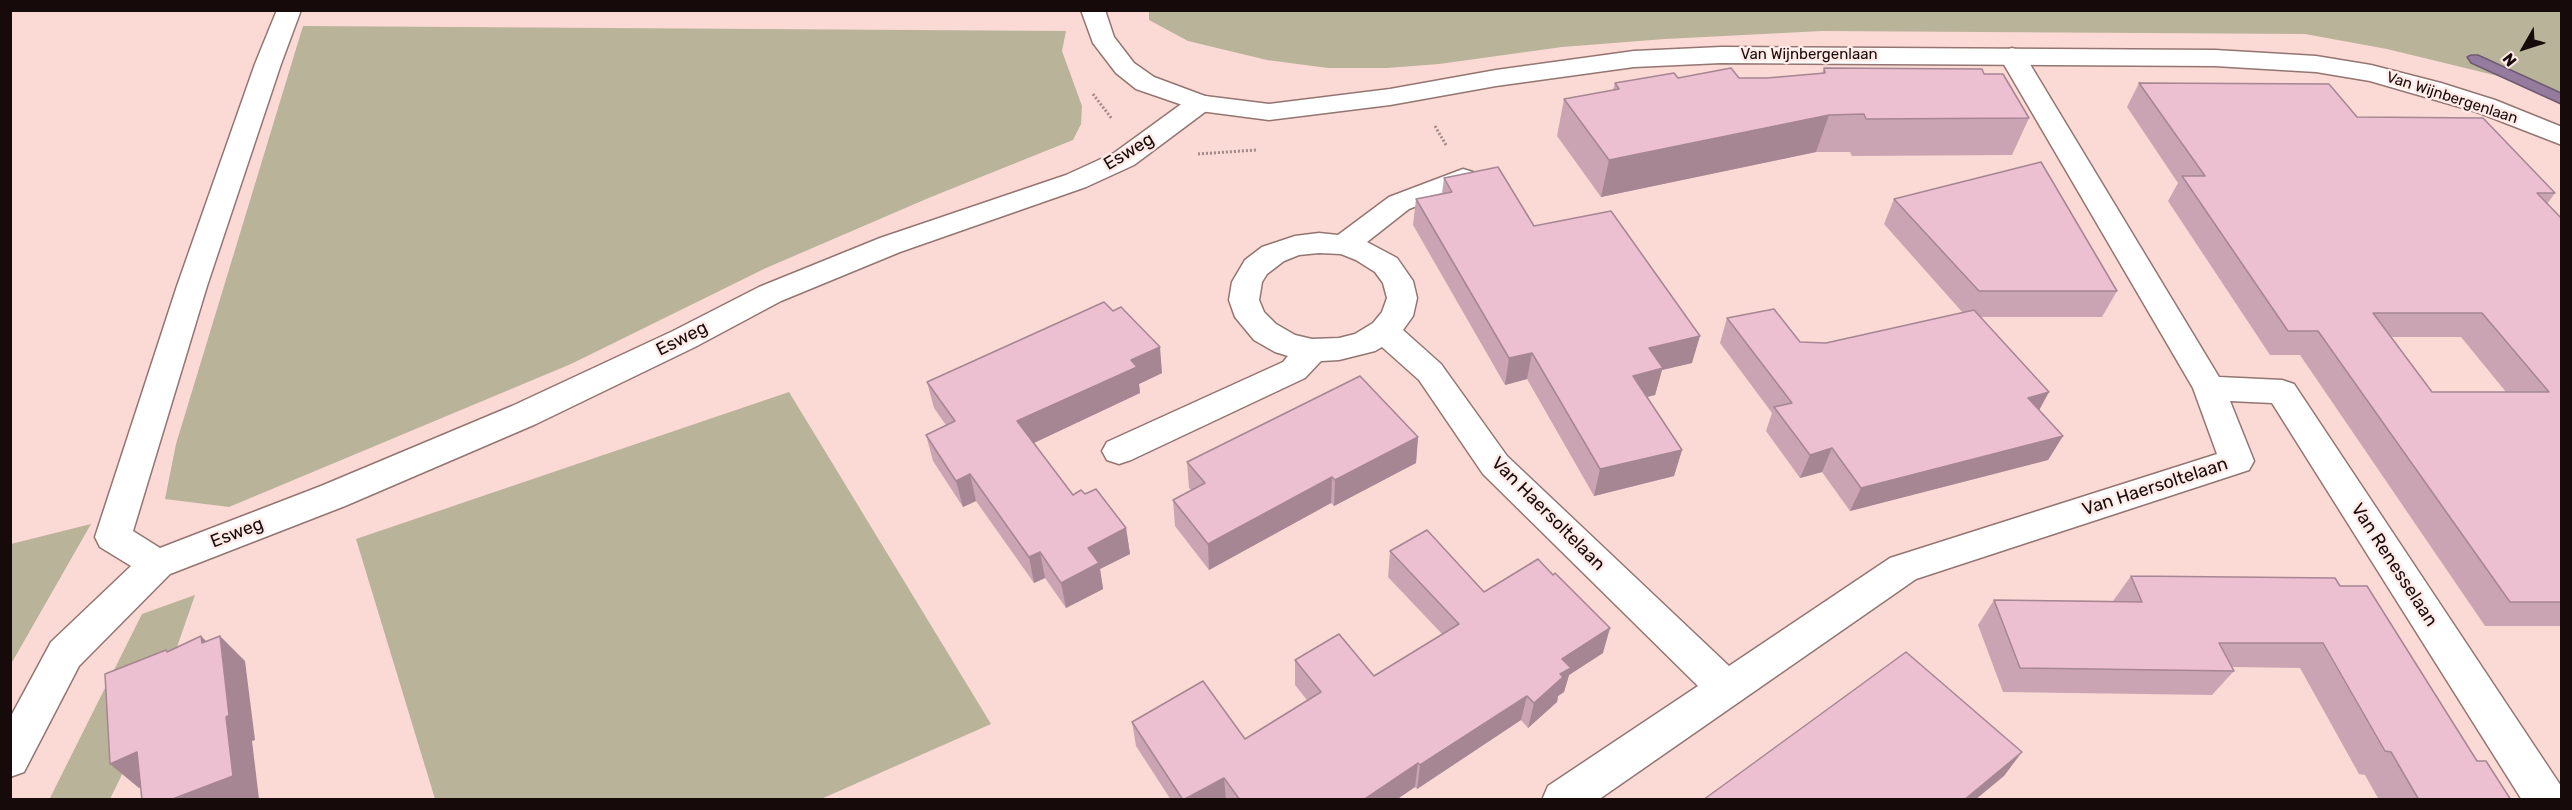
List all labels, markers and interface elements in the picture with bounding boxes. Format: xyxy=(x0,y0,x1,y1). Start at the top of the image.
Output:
north arrow xyxy=(2494,18,2554,78)
street label: Van Wijnbergenlaan xyxy=(1740,46,1878,64)
text: N xyxy=(2499,49,2521,70)
street label: Van Wijnbergenlaan xyxy=(2384,68,2520,128)
street label: Esweg xyxy=(1100,129,1158,175)
street label: Esweg xyxy=(653,317,711,361)
street label: Van Haersoltelaan xyxy=(1487,453,1609,575)
street label: Van Haersoltelaan xyxy=(2079,453,2231,521)
street label: Van Renesselaan xyxy=(2346,499,2442,631)
street label: Esweg xyxy=(208,513,266,553)

